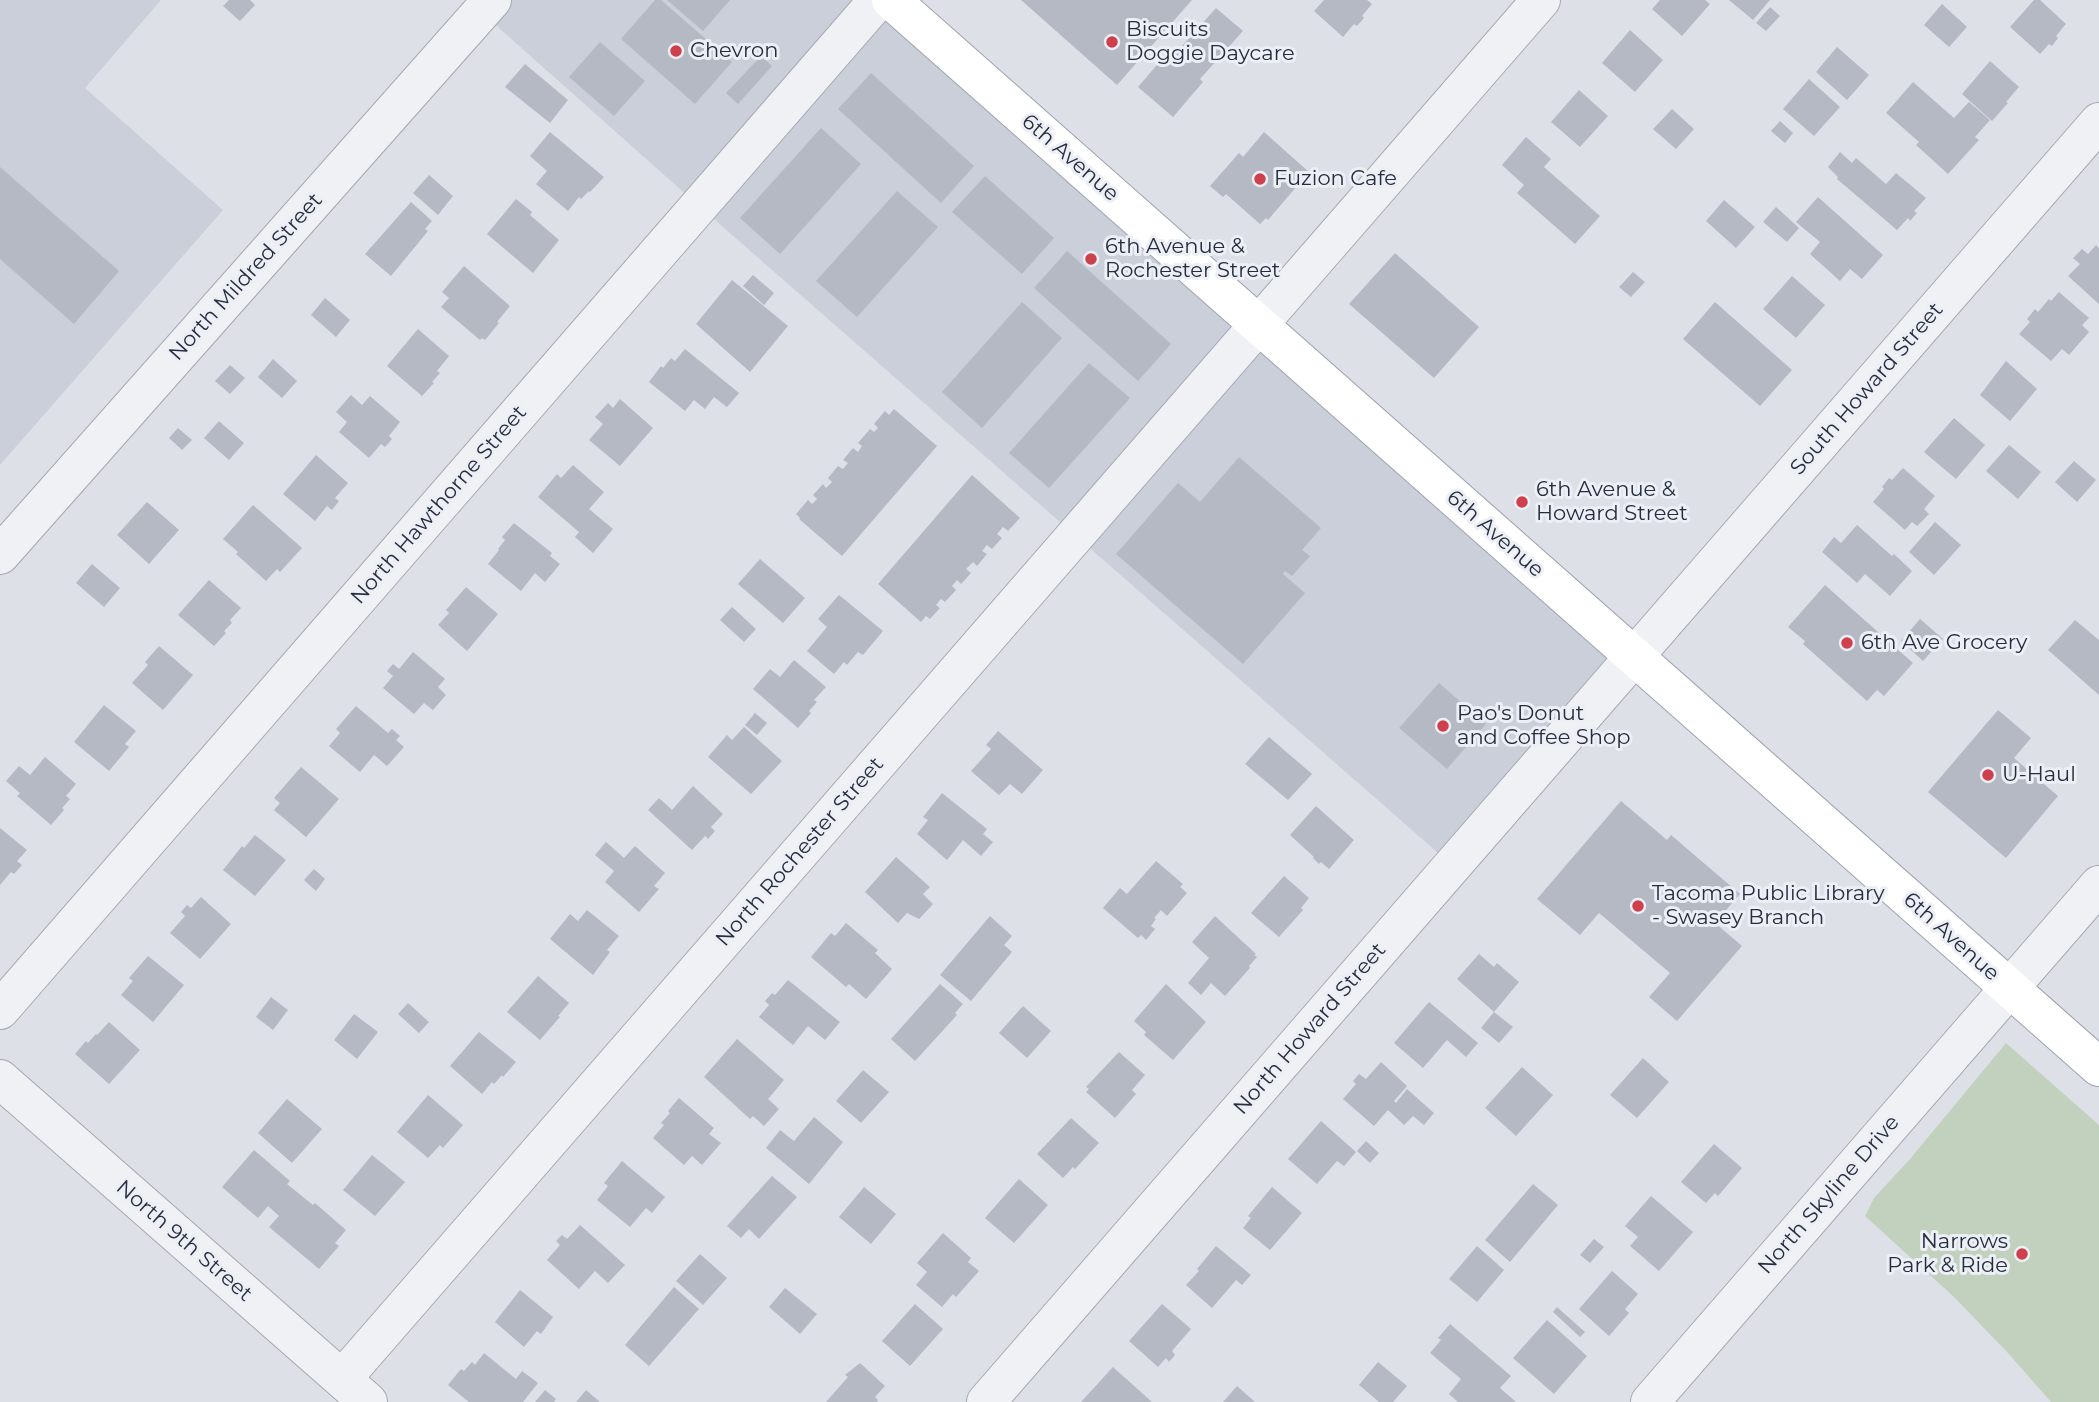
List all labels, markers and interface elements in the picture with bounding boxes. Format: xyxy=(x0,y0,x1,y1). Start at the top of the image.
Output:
place label: Biscuits Doggie Daycare xyxy=(1126,17,1295,67)
marker: Biscuits Doggie Daycare xyxy=(1104,34,1120,50)
place label: Chevron xyxy=(690,38,778,64)
marker: Chevron xyxy=(668,43,684,59)
street label: 6th Avenue xyxy=(1016,109,1124,207)
place label: Fuzion Cafe xyxy=(1274,166,1397,192)
marker: Fuzion Cafe xyxy=(1252,171,1268,187)
street label: North Mildred Street xyxy=(164,188,328,366)
place label: 6th Avenue & Rochester Street xyxy=(1105,234,1280,284)
marker: 6th Avenue & Rochester Street xyxy=(1083,251,1099,267)
street label: South Howard Street xyxy=(1785,298,1949,480)
street label: North Hawthorne Street xyxy=(346,400,532,610)
place label: 6th Avenue & Howard Street xyxy=(1536,477,1688,527)
street label: 6th Avenue xyxy=(1441,485,1549,583)
marker: 6th Avenue & Howard Street xyxy=(1514,494,1530,510)
place label: 6th Ave Grocery xyxy=(1861,630,2027,656)
marker: 6th Ave Grocery xyxy=(1839,635,1855,651)
place label: Pao's Donut and Coffee Shop xyxy=(1457,701,1630,751)
marker: Pao's Donut and Coffee Shop xyxy=(1435,718,1451,734)
street label: North Rochester Street xyxy=(711,752,889,952)
place label: U-Haul xyxy=(2002,762,2076,788)
marker: U-Haul xyxy=(1980,767,1996,783)
place label: Tacoma Public Library - Swasey Branch xyxy=(1652,881,1885,931)
street label: 6th Avenue xyxy=(1898,887,2004,987)
marker: Tacoma Public Library - Swasey Branch xyxy=(1630,898,1646,914)
street label: North Howard Street xyxy=(1229,938,1391,1120)
street label: North Skyline Drive xyxy=(1753,1110,1905,1280)
street label: North 9th Street xyxy=(111,1175,257,1307)
place label: Narrows Park & Ride xyxy=(1887,1229,2008,1279)
marker: Narrows Park & Ride xyxy=(2014,1246,2030,1262)

